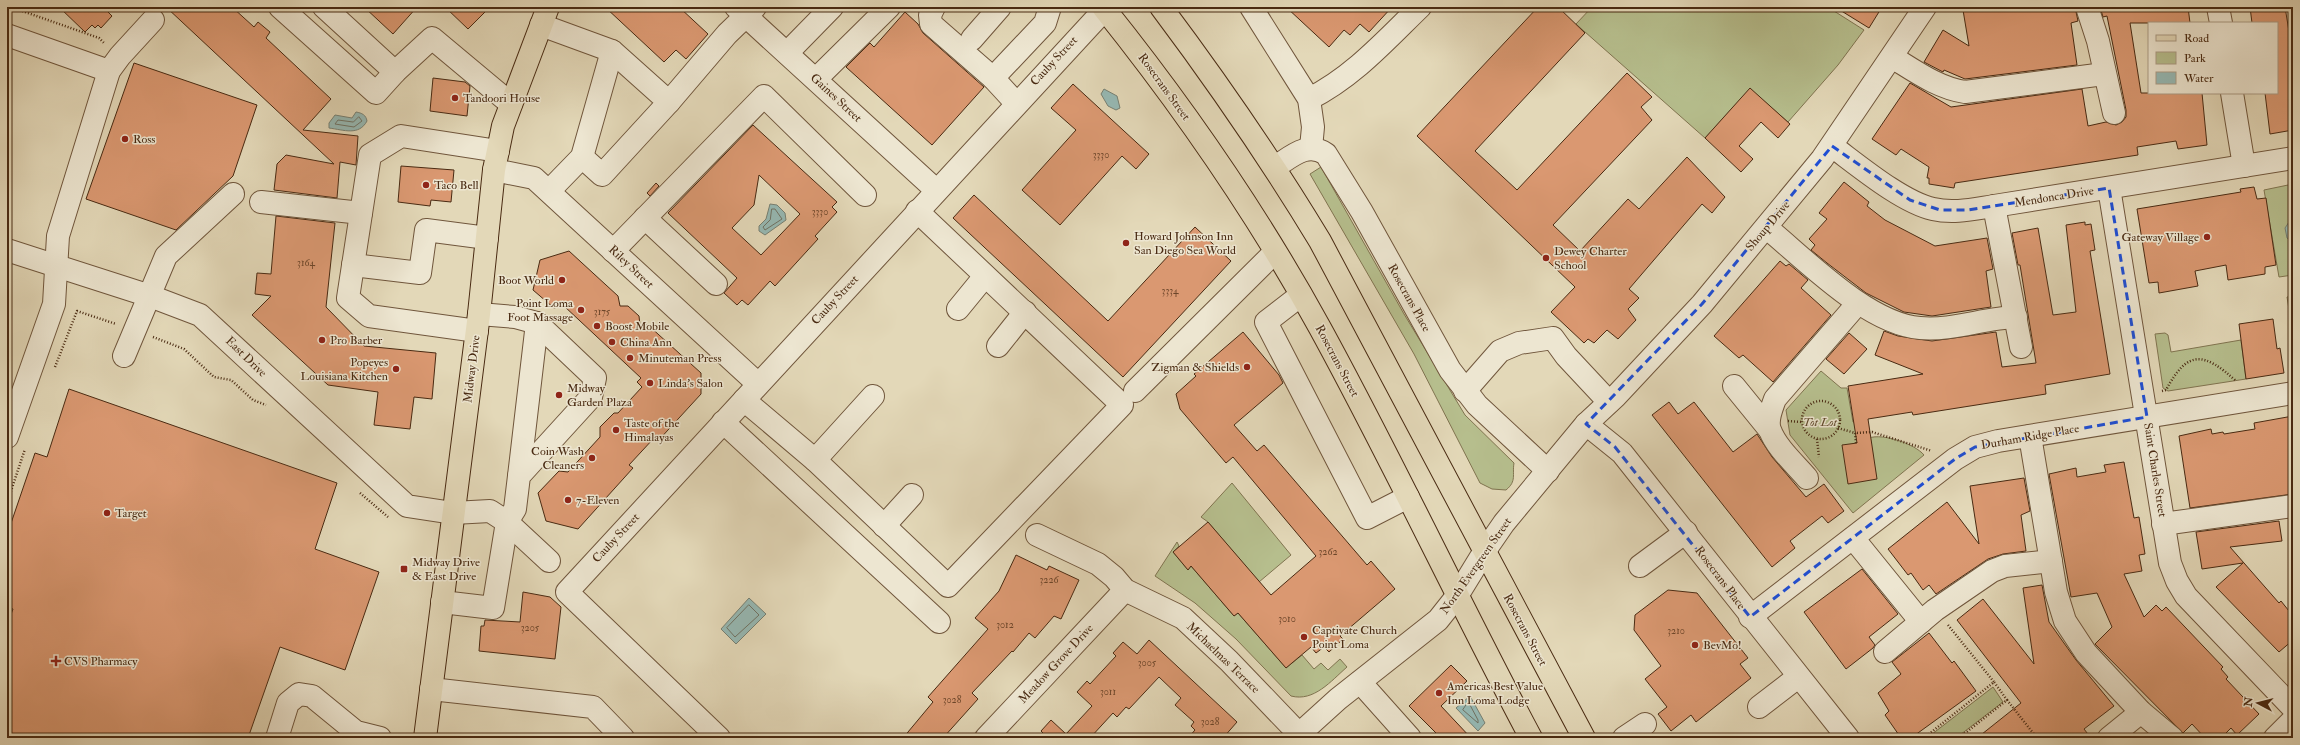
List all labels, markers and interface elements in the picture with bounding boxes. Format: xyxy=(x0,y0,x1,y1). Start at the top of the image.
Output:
legend xyxy=(2148,22,2278,94)
text: Road xyxy=(2184,31,2209,46)
street label: Cauby Street xyxy=(1027,33,1081,89)
street label: Rosecrans Street xyxy=(1135,50,1193,124)
text: Park xyxy=(2184,51,2206,66)
street label: Gaines Street xyxy=(807,70,865,126)
text: Water xyxy=(2183,71,2214,86)
place label: Tandoori House xyxy=(463,91,540,106)
marker: Tandoori House xyxy=(450,93,460,103)
place label: Ross xyxy=(133,132,155,147)
marker: Ross xyxy=(120,134,130,144)
house number: 3330 xyxy=(1093,149,1109,161)
place label: Taco Bell xyxy=(434,178,479,193)
marker: Taco Bell xyxy=(421,180,431,190)
street label: Mendonca Drive xyxy=(2013,183,2095,211)
street label: Shoup Drive xyxy=(1743,198,1793,254)
house number: 3330 xyxy=(812,206,828,218)
place label: Howard Johnson Inn San Diego Sea World xyxy=(1134,229,1236,258)
place label: Gateway Village xyxy=(2121,230,2199,245)
marker: Gateway Village xyxy=(2202,232,2212,242)
marker: Howard Johnson Inn San Diego Sea World xyxy=(1121,238,1131,248)
street label: Riley Street xyxy=(605,242,657,292)
place label: Dewey Charter School xyxy=(1554,244,1627,273)
marker: Dewey Charter School xyxy=(1541,253,1551,263)
house number: 3164 xyxy=(297,257,316,269)
street label: Rosecrans Place xyxy=(1384,261,1434,335)
street label: Cauby Street xyxy=(808,272,862,328)
place label: Boot World xyxy=(498,273,554,288)
marker: Boot World xyxy=(557,275,567,285)
house number: 3334 xyxy=(1162,285,1179,297)
place label: Point Loma Foot Massage xyxy=(507,296,574,325)
marker: Point Loma Foot Massage xyxy=(576,305,586,315)
house number: 3175 xyxy=(594,306,611,318)
place label: Boost Mobile xyxy=(605,319,669,334)
marker: Boost Mobile xyxy=(592,321,602,331)
street label: Rosecrans Street xyxy=(1312,322,1362,400)
place label: Pro Barber xyxy=(330,333,383,348)
street label: East Drive xyxy=(222,334,270,380)
street label: Midway Drive xyxy=(460,334,484,404)
marker: Pro Barber xyxy=(317,335,327,345)
place label: China Ann xyxy=(620,335,672,350)
marker: China Ann xyxy=(607,337,617,347)
place label: Minuteman Press xyxy=(638,351,722,366)
marker: Minuteman Press xyxy=(625,353,635,363)
place label: Popeyes Louisiana Kitchen xyxy=(300,355,388,384)
place label: Zigman & Shields xyxy=(1151,360,1239,375)
marker: Zigman & Shields xyxy=(1242,362,1252,372)
marker: Popeyes Louisiana Kitchen xyxy=(391,364,401,374)
place label: Linda’s Salon xyxy=(658,376,723,391)
marker: Linda’s Salon xyxy=(645,378,655,388)
place label: Midway Garden Plaza xyxy=(567,381,633,410)
marker: Midway Garden Plaza xyxy=(554,390,564,400)
park label: Tot Lot xyxy=(1803,415,1838,430)
place label: Taste of the Himalayas xyxy=(624,416,679,445)
street label: Durham Ridge Place xyxy=(1980,421,2080,453)
street label: Saint Charles Street xyxy=(2140,422,2170,518)
marker: Taste of the Himalayas xyxy=(611,425,621,435)
place label: Coin Wash Cleaners xyxy=(531,444,585,473)
marker: Coin Wash Cleaners xyxy=(587,453,597,463)
place label: 7-Eleven xyxy=(576,493,620,508)
marker: 7-Eleven xyxy=(563,495,573,505)
place label: Target xyxy=(115,506,147,521)
marker: Target xyxy=(102,508,112,518)
street label: Cauby Street xyxy=(589,510,643,566)
street label: North Evergreen Street xyxy=(1437,515,1515,617)
street label: Rosecrans Place xyxy=(1691,543,1749,613)
house number: 3262 xyxy=(1318,546,1338,558)
place label: Midway Drive & East Drive xyxy=(412,555,480,584)
marker: Midway Drive & East Drive xyxy=(399,564,409,574)
house number: 3226 xyxy=(1039,574,1059,586)
street label: Rosecrans Street xyxy=(1500,591,1550,669)
house number: 3010 xyxy=(1278,613,1296,625)
house number: 3012 xyxy=(996,619,1014,631)
street label: Michaelmas Terrace xyxy=(1183,619,1263,697)
street label: Meadow Grove Drive xyxy=(1015,621,1097,707)
house number: 3205 xyxy=(521,622,540,634)
place label: Captivate Church Point Loma xyxy=(1312,623,1398,652)
house number: 3210 xyxy=(1667,625,1685,637)
marker: Captivate Church Point Loma xyxy=(1299,632,1309,642)
place label: BevMo! xyxy=(1703,638,1741,653)
marker: BevMo! xyxy=(1690,640,1700,650)
place label: CVS Pharmacy xyxy=(64,654,138,669)
marker: CVS Pharmacy xyxy=(51,656,61,666)
house number: 3005 xyxy=(1138,657,1157,669)
place label: Americas Best Value Inn Loma Lodge xyxy=(1446,679,1543,708)
north arrow xyxy=(2238,683,2278,723)
house number: 3011 xyxy=(1100,686,1116,698)
marker: Americas Best Value Inn Loma Lodge xyxy=(1434,688,1444,698)
house number: 3028 xyxy=(943,694,962,706)
text: N xyxy=(2241,695,2256,709)
house number: 3028 xyxy=(1201,716,1220,728)

